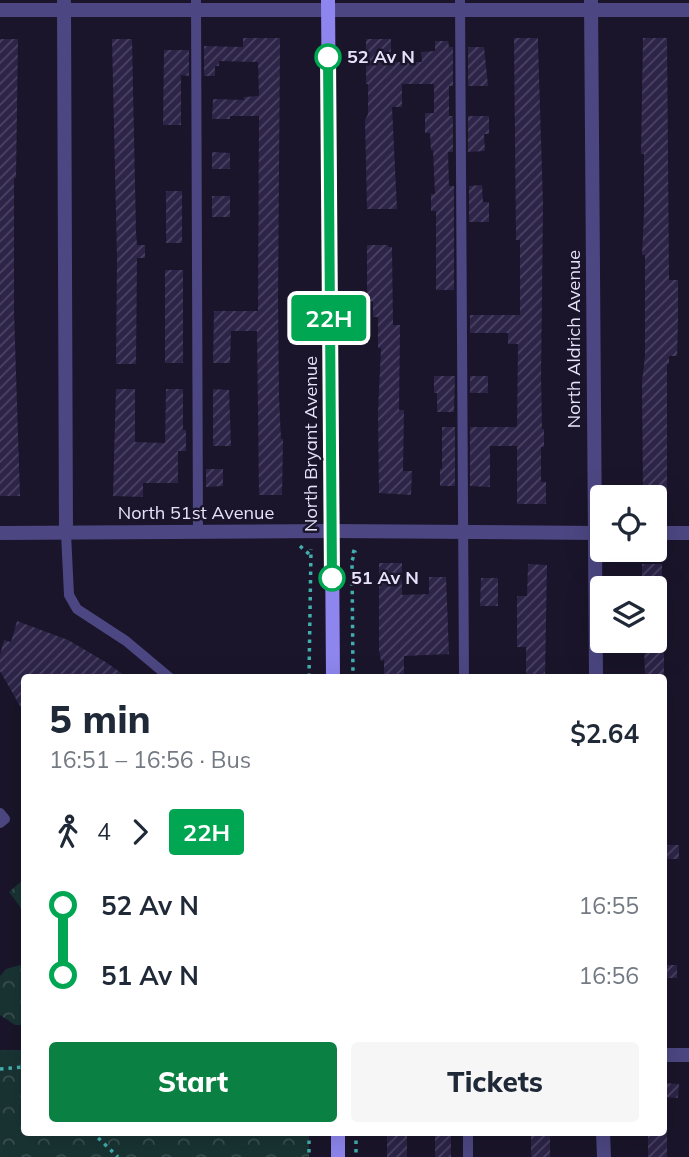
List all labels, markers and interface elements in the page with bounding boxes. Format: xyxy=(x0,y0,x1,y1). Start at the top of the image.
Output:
marker: 52 Av N xyxy=(315,44,341,70)
place label: 52 Av N xyxy=(347,45,415,68)
street label: North Aldrich Avenue xyxy=(562,250,585,428)
line badge: 22H xyxy=(289,295,369,341)
text: 22H xyxy=(305,303,353,333)
street label: North Bryant Avenue xyxy=(299,356,322,532)
map controls xyxy=(590,485,667,653)
button: locate xyxy=(590,485,667,562)
street label: North 51st Avenue xyxy=(118,501,274,524)
marker: 51 Av N xyxy=(319,565,345,591)
place label: 51 Av N xyxy=(351,566,419,589)
button: layers xyxy=(590,576,667,653)
text: 5 min xyxy=(49,695,151,743)
text: $2.64 xyxy=(570,717,639,750)
text: 16:51 – 16:56 · Bus xyxy=(49,745,251,774)
icon: walk xyxy=(49,813,87,851)
icon: forward xyxy=(121,813,159,851)
text: 4 xyxy=(97,817,111,846)
text: 22H xyxy=(183,817,230,847)
text: 52 Av N xyxy=(101,889,199,922)
text: 16:55 xyxy=(579,891,639,920)
text: 51 Av N xyxy=(101,959,199,992)
text: 16:56 xyxy=(579,961,639,990)
button: Start xyxy=(49,1042,337,1122)
button: Tickets xyxy=(351,1042,639,1122)

